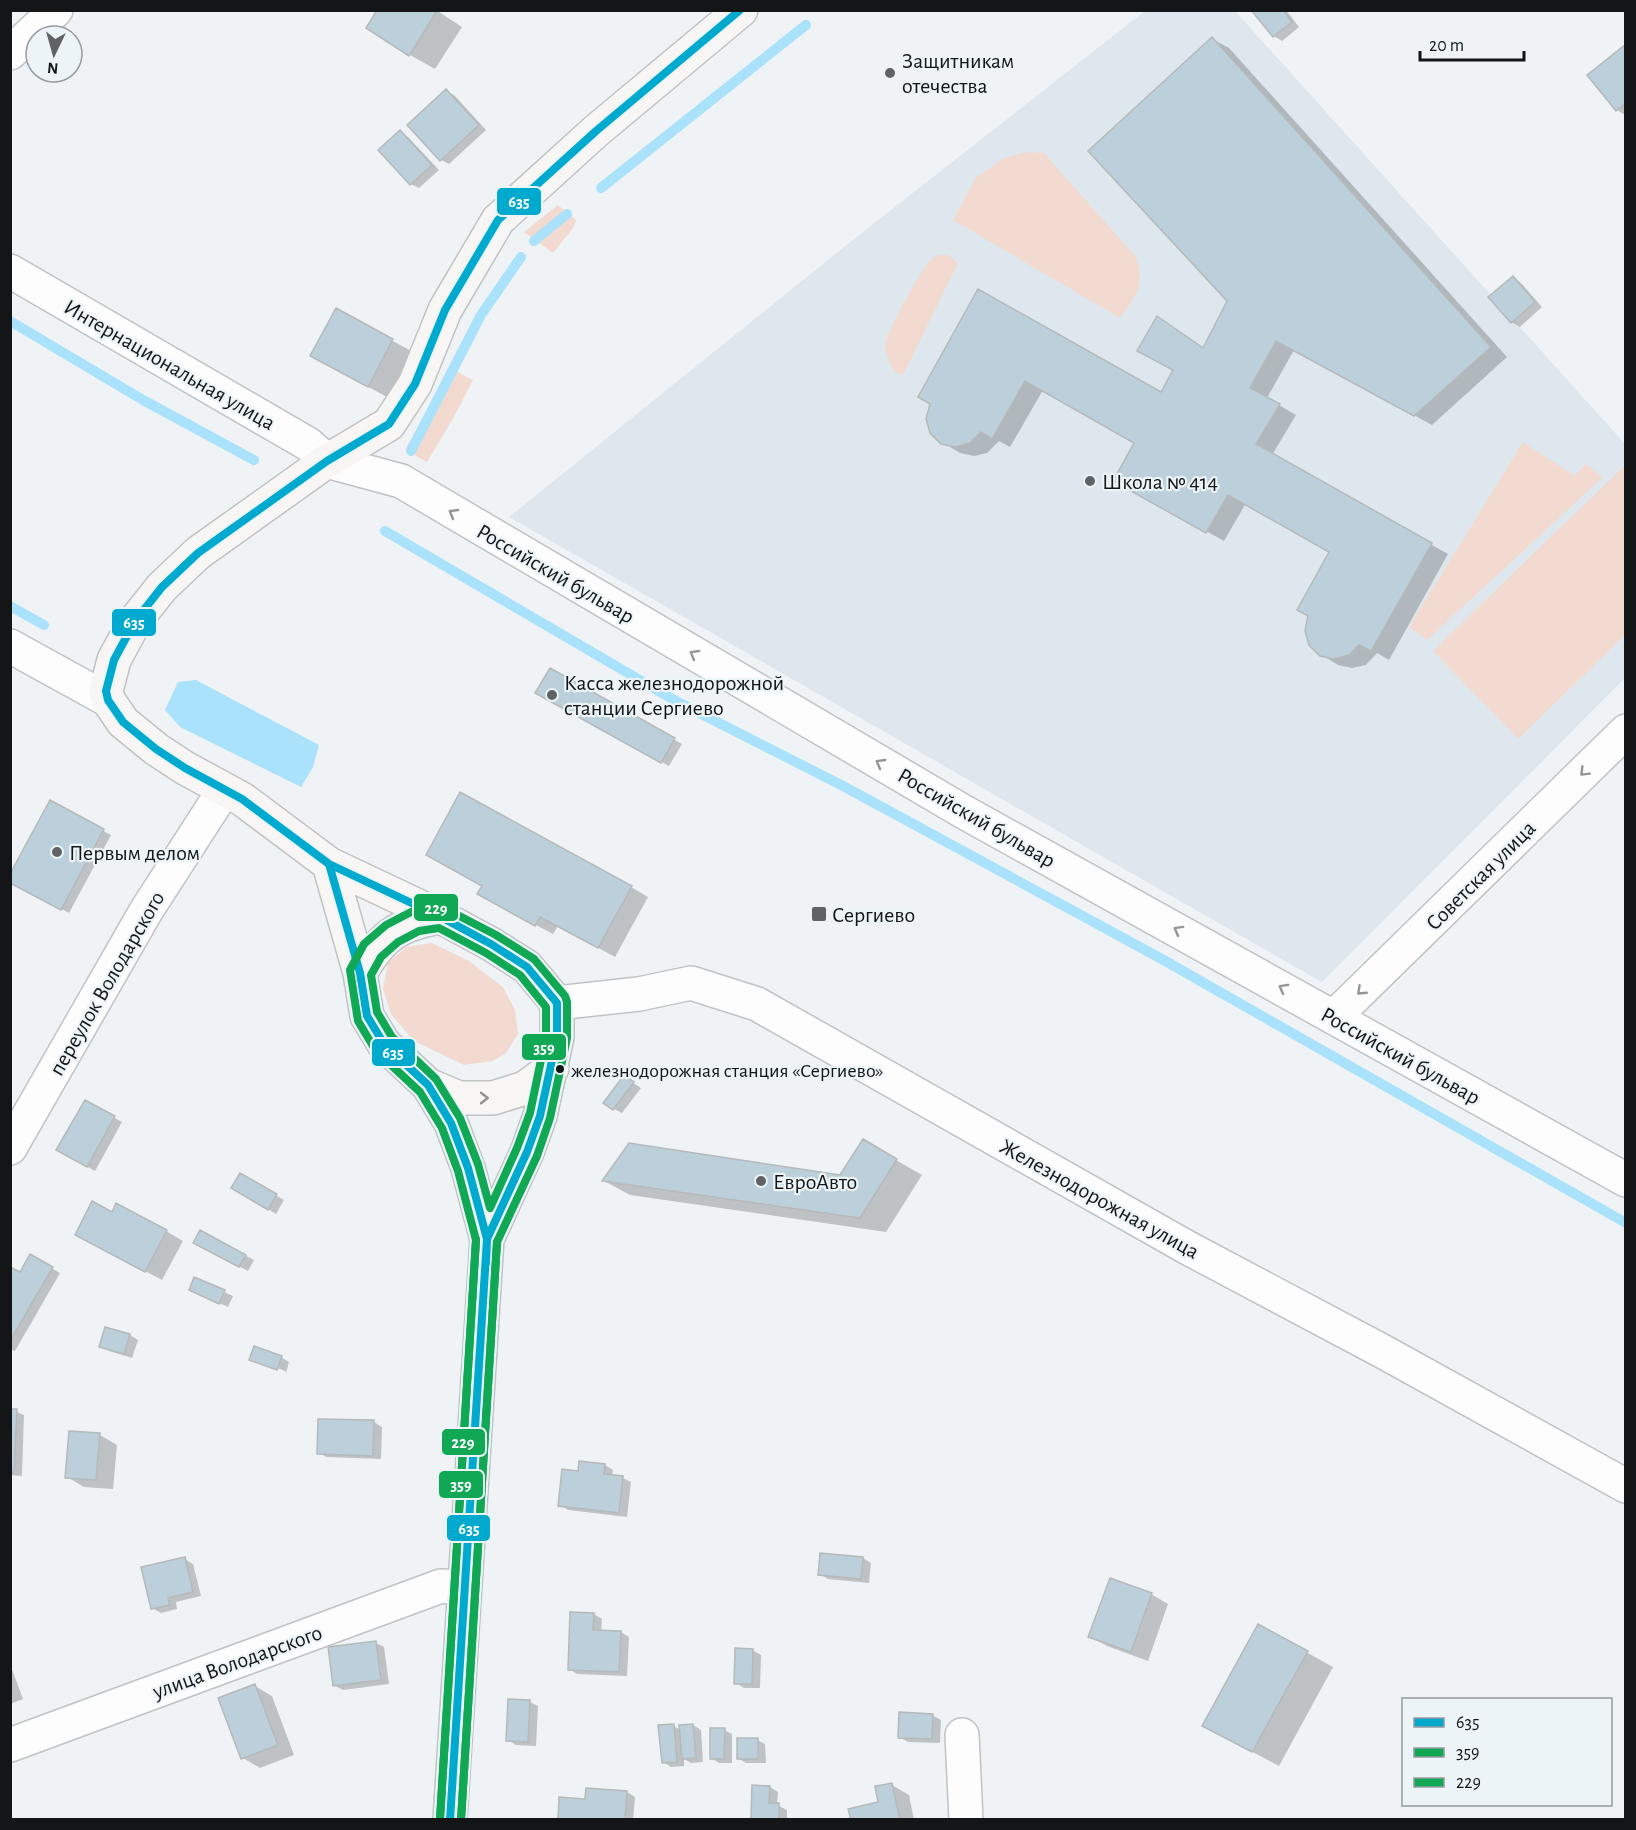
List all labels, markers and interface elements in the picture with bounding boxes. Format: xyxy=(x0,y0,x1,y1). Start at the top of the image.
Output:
north arrow xyxy=(24,24,84,84)
scale bar xyxy=(1420,24,1524,62)
text: 20 m xyxy=(1429,37,1464,55)
place label: Защитникам отечества xyxy=(902,50,1014,97)
text: N xyxy=(47,59,59,76)
marker: Защитникам отечества xyxy=(883,66,897,80)
line badge: 635 xyxy=(496,187,542,216)
text: 635 xyxy=(508,194,530,210)
street label: Интернациональная улица xyxy=(60,295,279,434)
place label: Школа № 414 xyxy=(1102,471,1218,493)
marker: Школа № 414 xyxy=(1083,474,1097,488)
one-way arrow xyxy=(449,508,459,520)
street label: Российский бульвар xyxy=(473,520,638,628)
line badge: 635 xyxy=(111,608,157,637)
text: 635 xyxy=(123,615,145,631)
one-way arrow xyxy=(690,649,700,661)
place label: Касса железнодорожной станции Сергиево xyxy=(564,672,784,719)
marker: Касса железнодорожной станции Сергиево xyxy=(545,688,559,702)
one-way arrow xyxy=(876,758,886,770)
street label: Российский бульвар xyxy=(894,764,1059,872)
one-way arrow xyxy=(1580,765,1590,776)
street label: Советская улица xyxy=(1422,817,1540,935)
place label: Первым делом xyxy=(69,842,200,864)
marker: Первым делом xyxy=(50,845,64,859)
street label: переулок Володарского xyxy=(45,888,169,1079)
line badge: 229 xyxy=(413,893,459,922)
text: 229 xyxy=(425,901,448,917)
place label: Сергиево xyxy=(832,904,915,926)
marker: Сергиево xyxy=(810,905,828,923)
one-way arrow xyxy=(1174,926,1184,937)
one-way arrow xyxy=(1278,984,1289,996)
one-way arrow xyxy=(1358,984,1368,995)
street label: Российский бульвар xyxy=(1317,1003,1484,1109)
line badge: 359 xyxy=(521,1033,567,1061)
line badge: 635 xyxy=(371,1038,416,1067)
text: 359 xyxy=(533,1040,555,1056)
text: 635 xyxy=(382,1045,404,1061)
place label: железнодорожная станция «Сергиево» xyxy=(571,1061,884,1081)
marker: железнодорожная станция «Сергиево» xyxy=(554,1063,566,1075)
one-way arrow xyxy=(480,1092,489,1104)
street label: Железнодорожная улица xyxy=(996,1135,1203,1263)
place label: ЕвроАвто xyxy=(773,1171,857,1193)
marker: ЕвроАвто xyxy=(754,1174,768,1188)
line badge: 229 xyxy=(441,1428,486,1456)
text: 229 xyxy=(452,1435,475,1451)
line badge: 359 xyxy=(438,1470,484,1499)
text: 359 xyxy=(450,1477,472,1493)
line badge: 635 xyxy=(446,1514,491,1542)
text: 635 xyxy=(458,1521,480,1537)
street label: улица Володарского xyxy=(149,1621,325,1703)
legend xyxy=(1402,1698,1612,1806)
text: 635 xyxy=(1456,1714,1479,1732)
text: 359 xyxy=(1456,1744,1479,1762)
text: 229 xyxy=(1456,1774,1481,1792)

